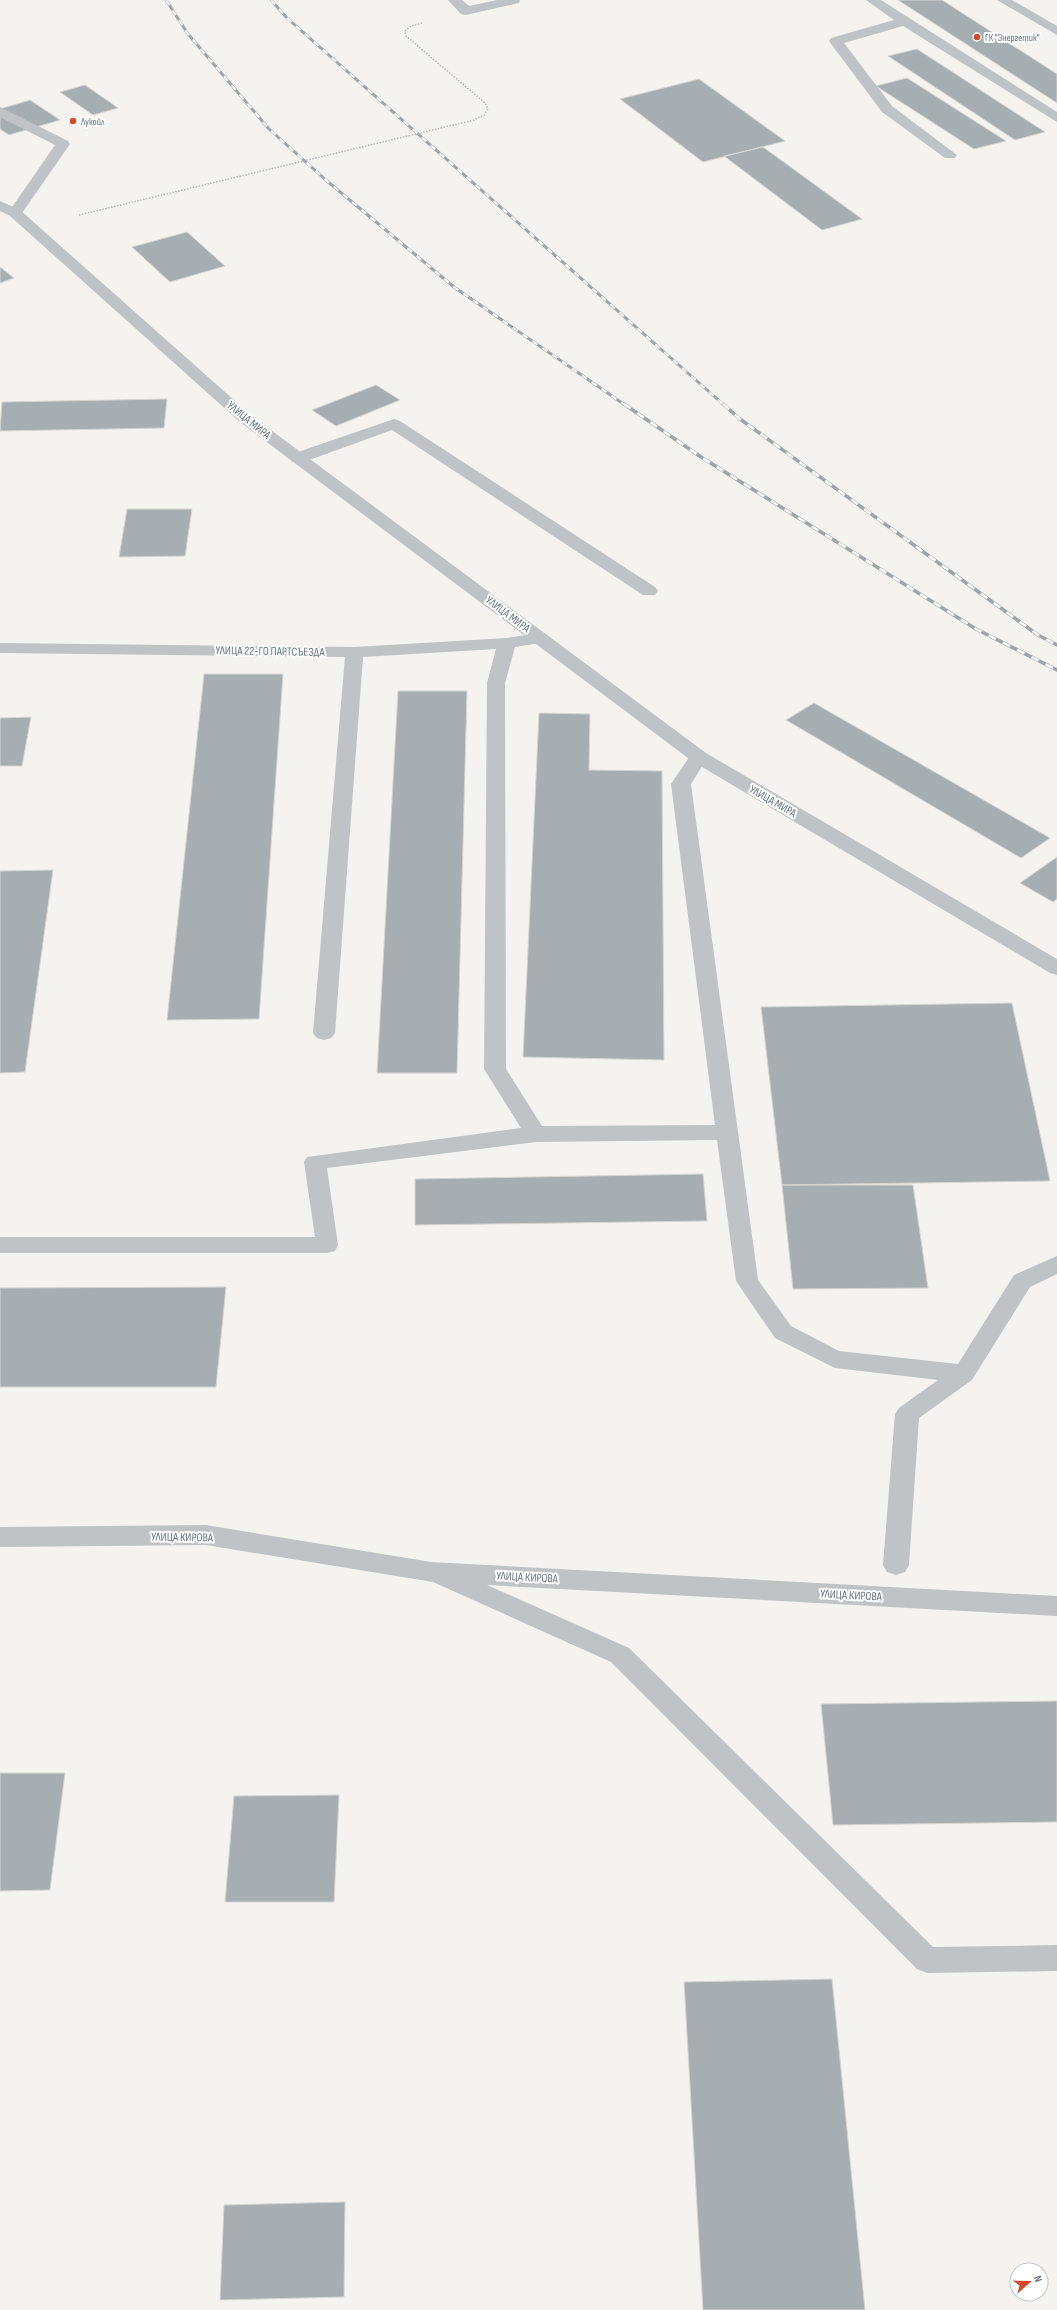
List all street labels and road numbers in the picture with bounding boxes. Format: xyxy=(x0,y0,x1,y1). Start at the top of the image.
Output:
street label: УЛИЦА МИРА xyxy=(224,398,274,443)
street label: УЛИЦА МИРА xyxy=(482,593,534,637)
street label: УЛИЦА 22-ГО ПАРТСЪЕЗДА xyxy=(215,643,326,660)
street label: УЛИЦА МИРА xyxy=(746,782,800,821)
street label: УЛИЦА КИРОВА xyxy=(151,1529,214,1546)
street label: УЛИЦА КИРОВА xyxy=(496,1568,559,1587)
street label: УЛИЦА КИРОВА xyxy=(820,1586,883,1605)

